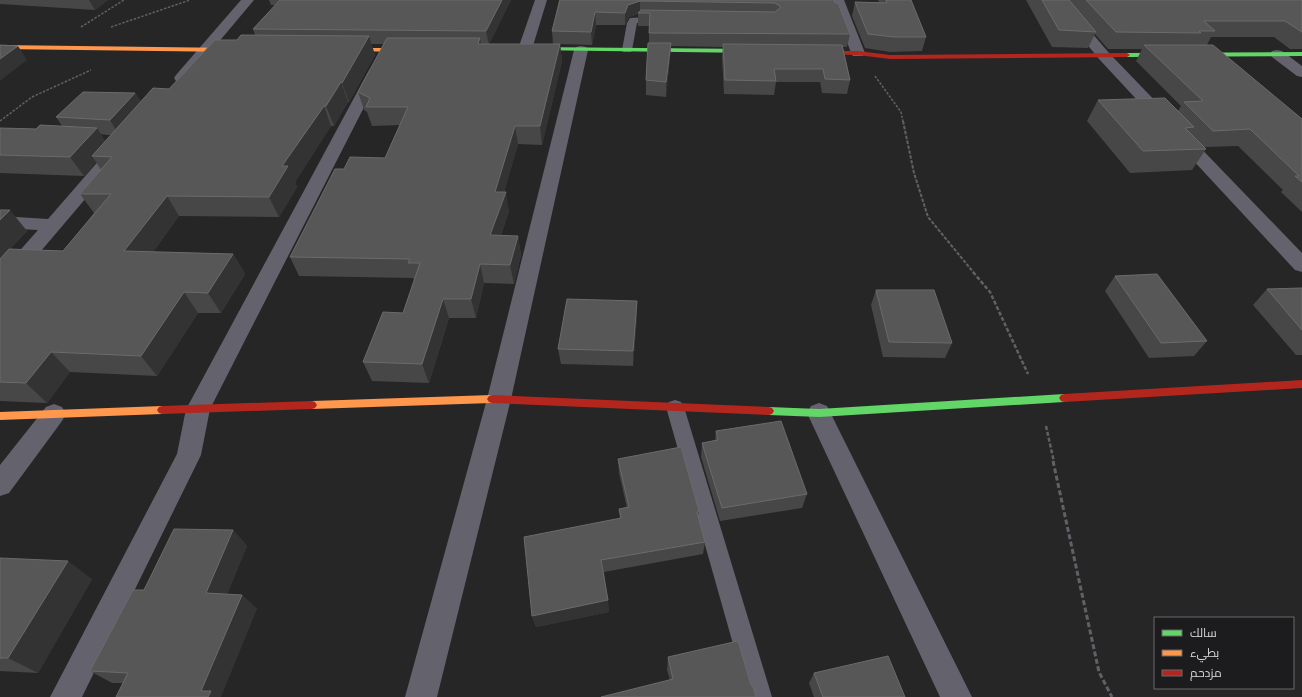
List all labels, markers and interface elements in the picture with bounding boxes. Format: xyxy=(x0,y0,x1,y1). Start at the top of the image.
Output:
legend xyxy=(1154,617,1294,689)
text: سالك xyxy=(1190,626,1217,640)
text: بطيء xyxy=(1190,646,1219,663)
text: مزدحم xyxy=(1190,666,1222,681)

